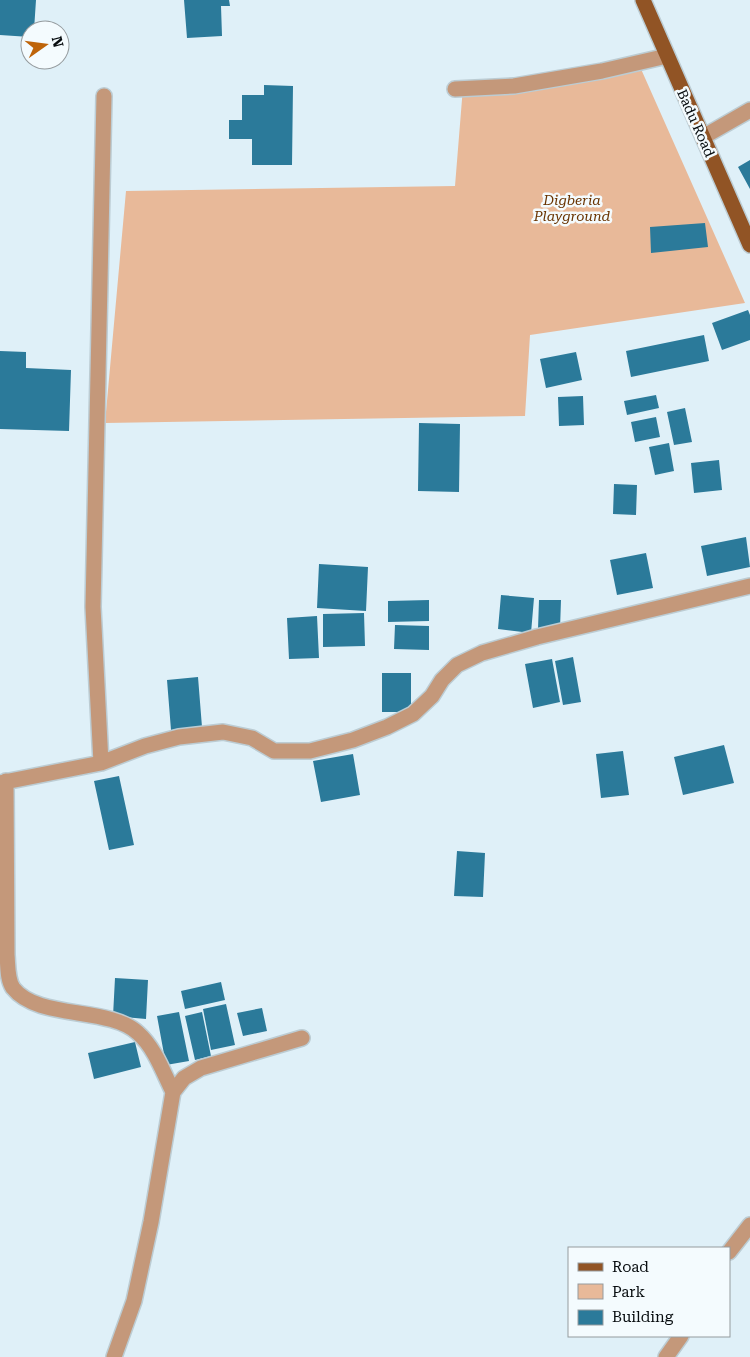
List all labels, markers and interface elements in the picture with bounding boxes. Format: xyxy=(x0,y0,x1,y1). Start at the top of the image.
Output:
north arrow xyxy=(20,20,70,70)
text: N xyxy=(49,35,67,49)
street label: Badu Road xyxy=(674,87,718,159)
park label: Digberia Playground xyxy=(533,192,611,224)
legend xyxy=(568,1247,730,1337)
text: Road xyxy=(612,1258,649,1276)
text: Park xyxy=(612,1283,646,1301)
text: Building xyxy=(612,1308,674,1326)

